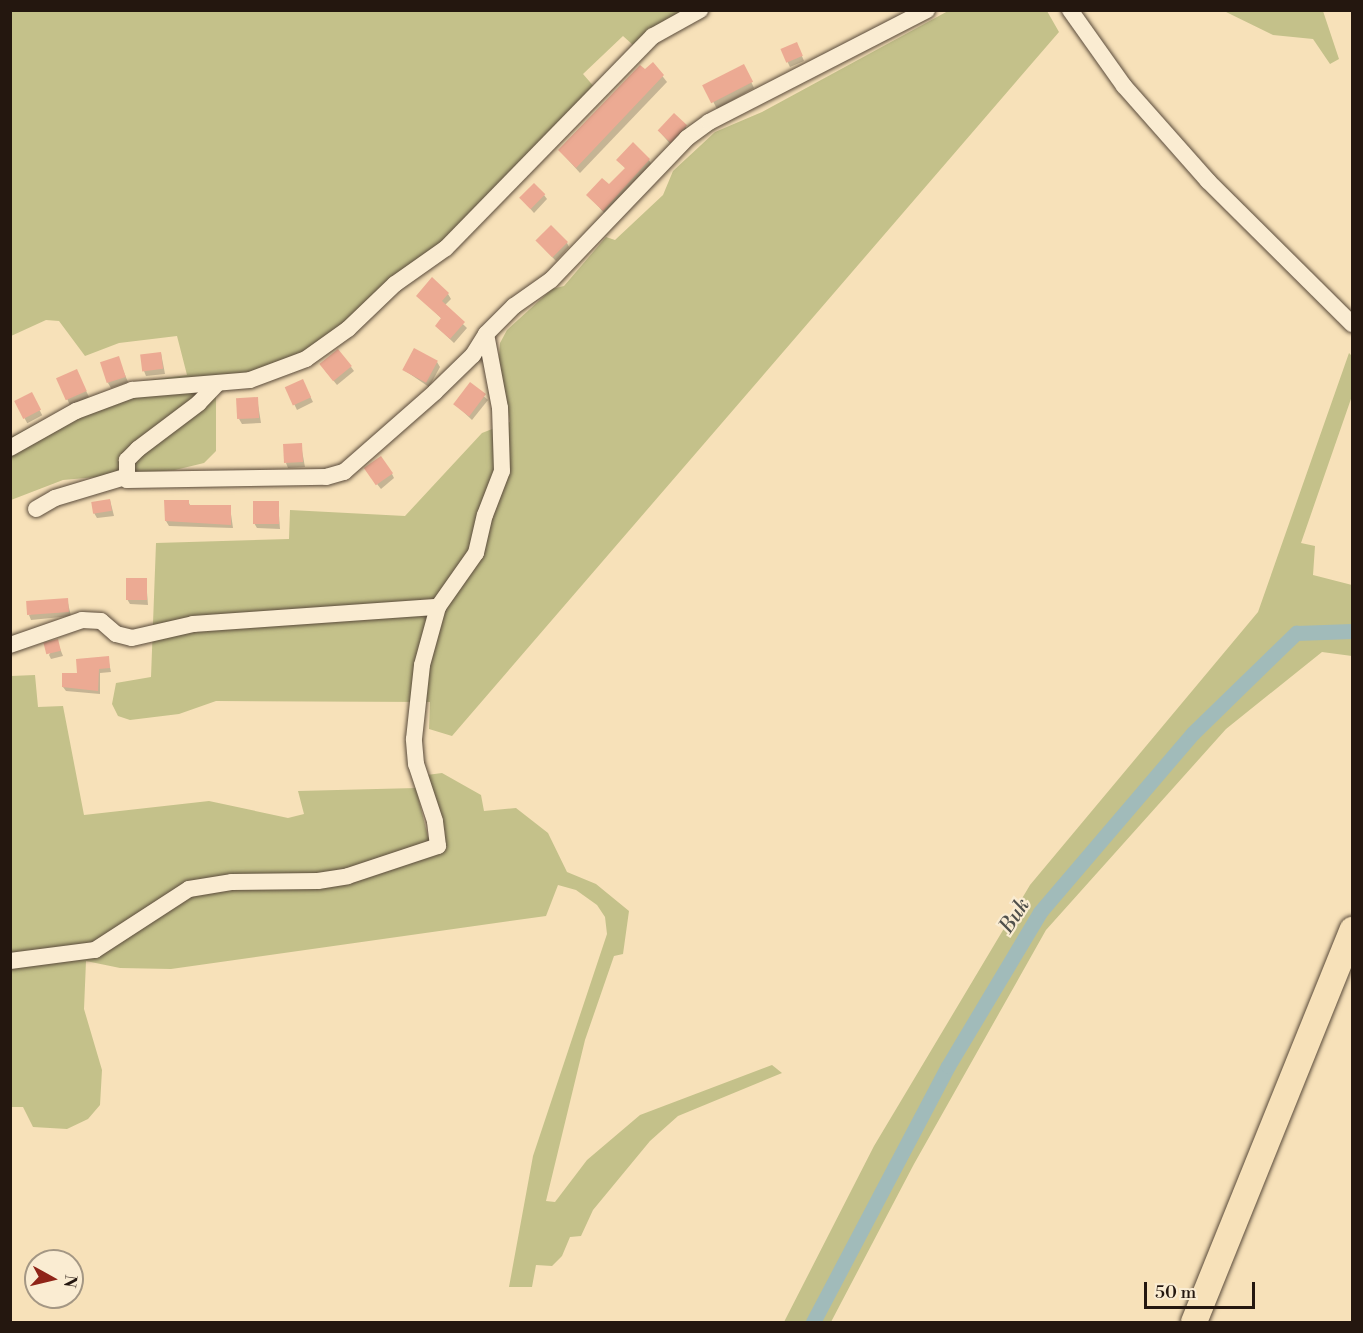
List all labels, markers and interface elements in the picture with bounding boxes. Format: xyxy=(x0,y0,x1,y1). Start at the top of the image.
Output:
water label: Buk xyxy=(994,894,1036,938)
north arrow xyxy=(24,1249,84,1309)
scale bar xyxy=(1147,1270,1258,1308)
text: N xyxy=(59,1274,81,1289)
text: 50 m xyxy=(1155,1281,1196,1304)

